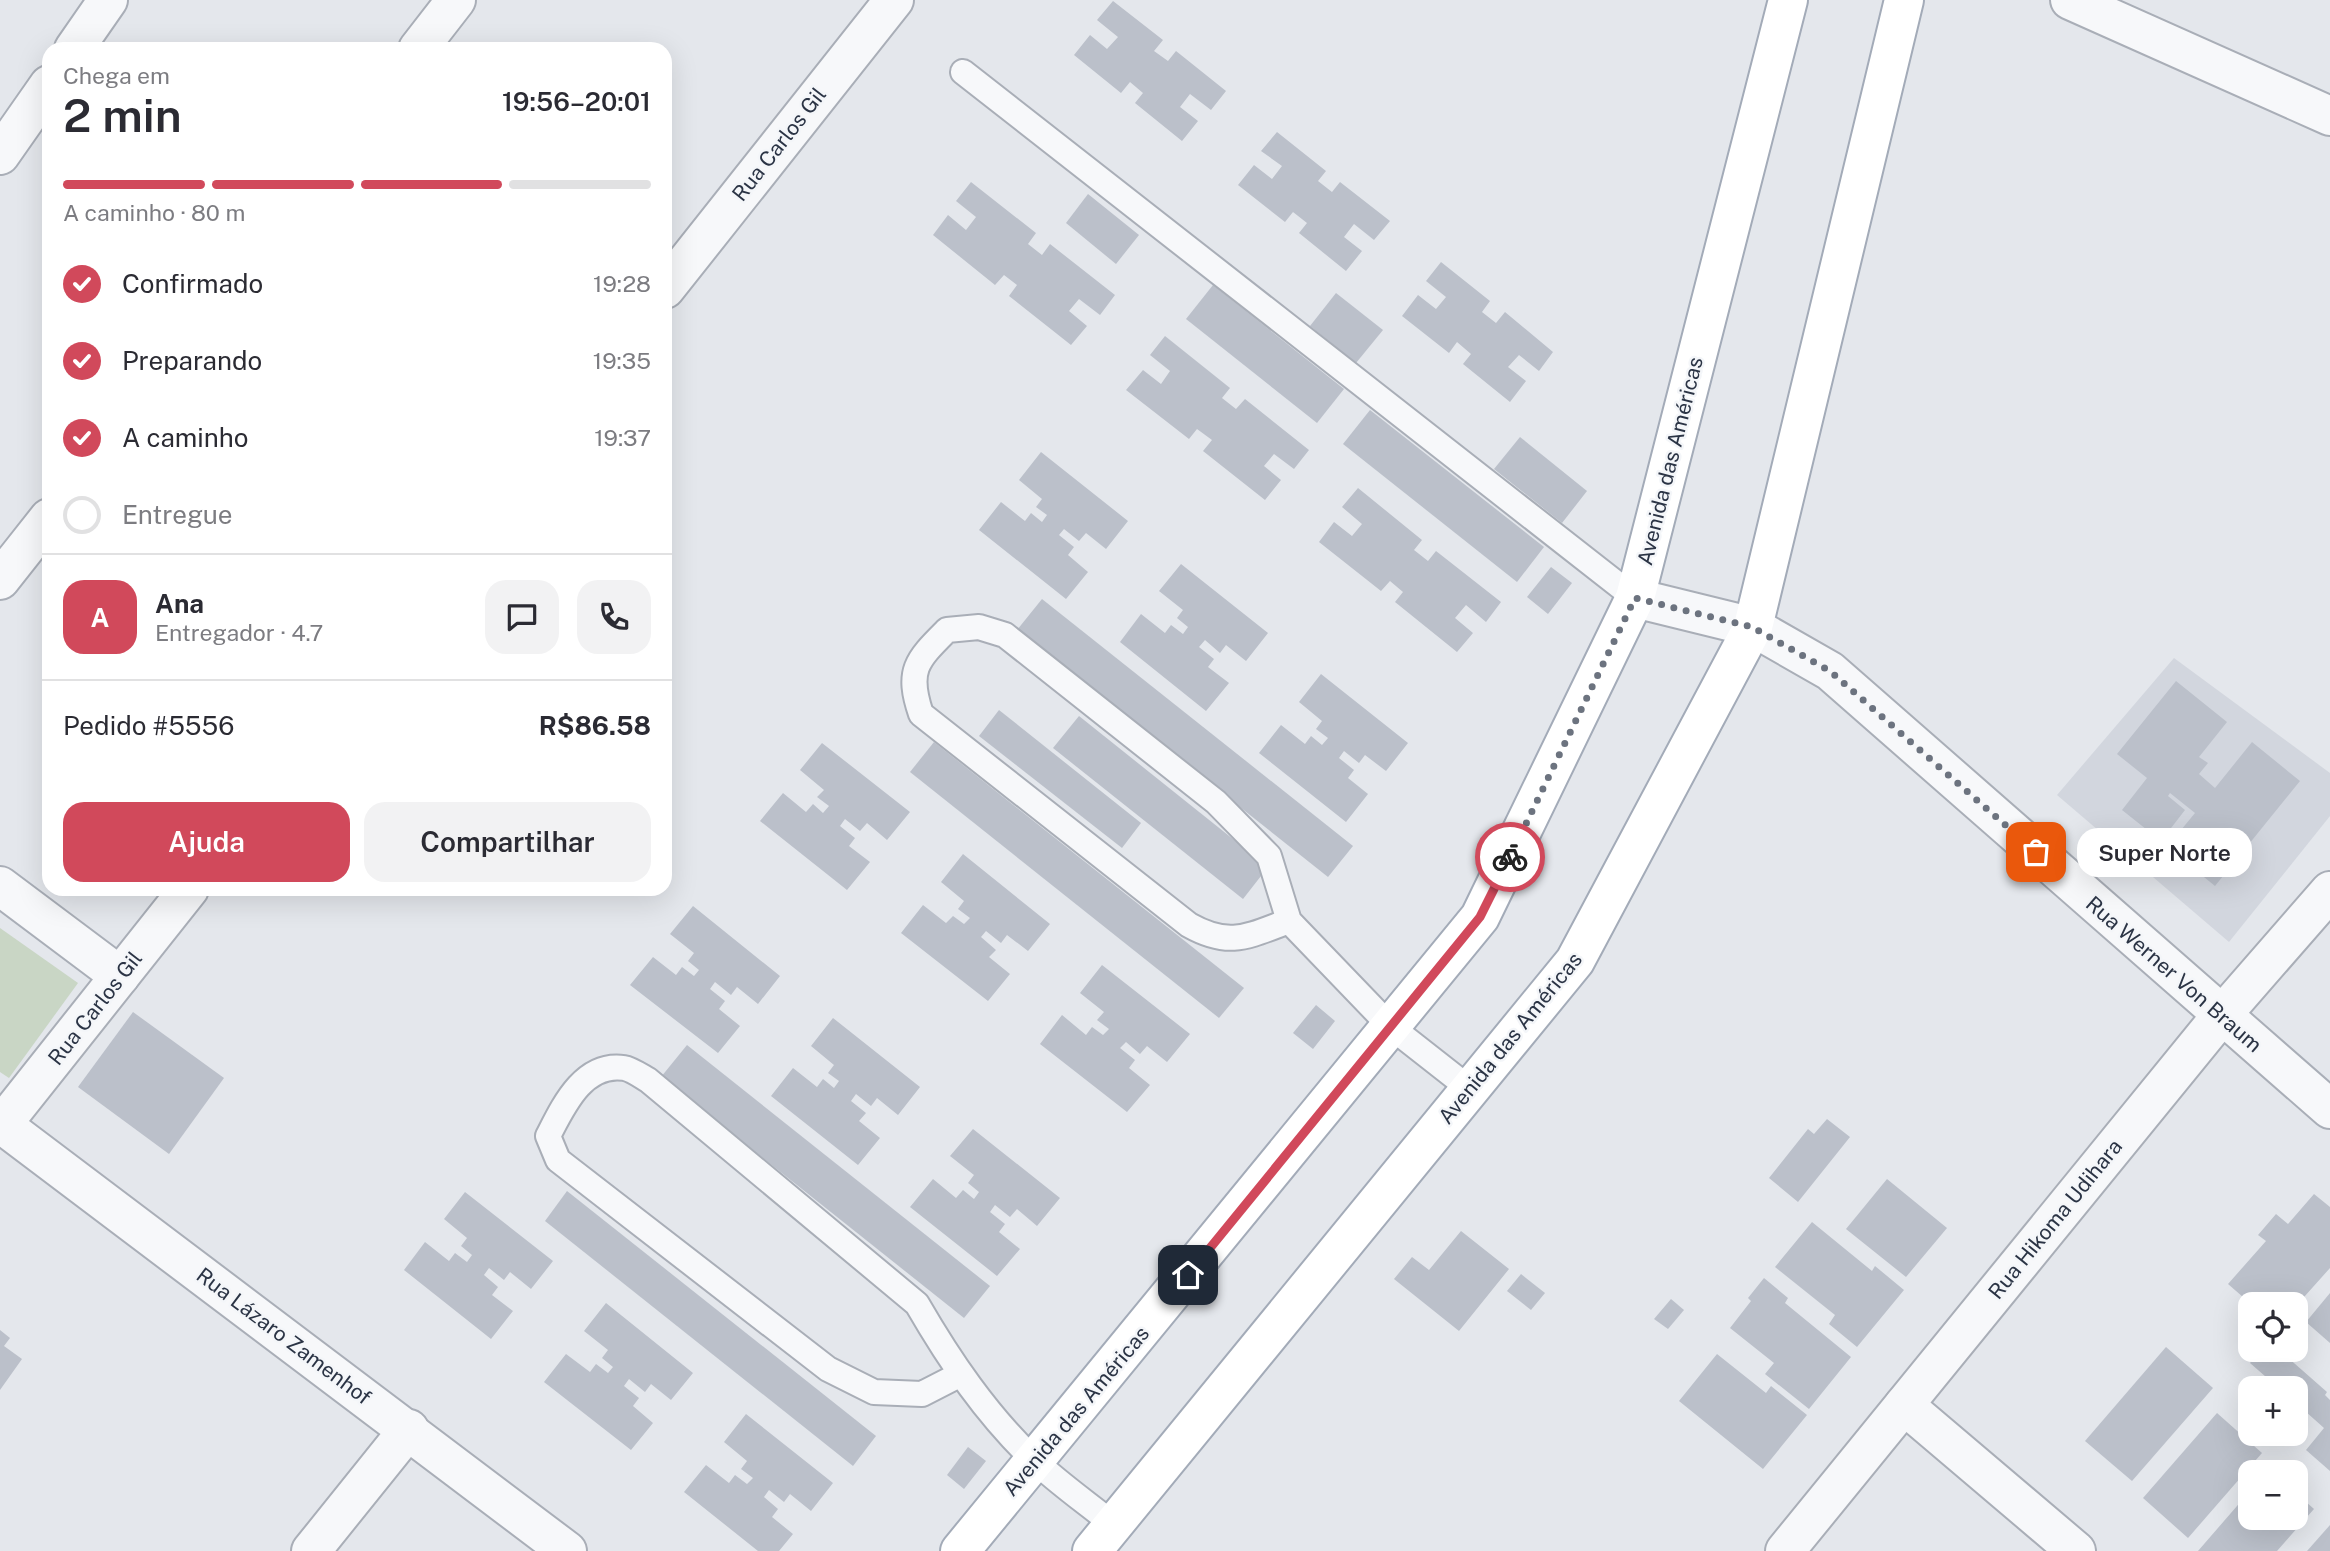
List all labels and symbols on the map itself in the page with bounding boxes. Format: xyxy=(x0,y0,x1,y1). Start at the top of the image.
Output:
street label: Rua Carlos Gil xyxy=(727,82,831,206)
street label: Avenida das Américas xyxy=(1632,354,1708,568)
courier xyxy=(1475,822,1545,892)
pin xyxy=(2006,822,2066,882)
callout: Super Norte xyxy=(2078,828,2253,876)
street label: Rua Werner Von Braum xyxy=(2081,891,2267,1057)
street label: Rua Carlos Gil xyxy=(43,946,147,1070)
street label: Avenida das Américas xyxy=(1433,947,1587,1129)
street label: Rua Hikoma Udihara xyxy=(1983,1134,2127,1304)
pin xyxy=(1158,1245,1218,1305)
street label: Rua Lázaro Zamenhof xyxy=(192,1262,376,1410)
street label: Avenida das Américas xyxy=(998,1321,1154,1501)

